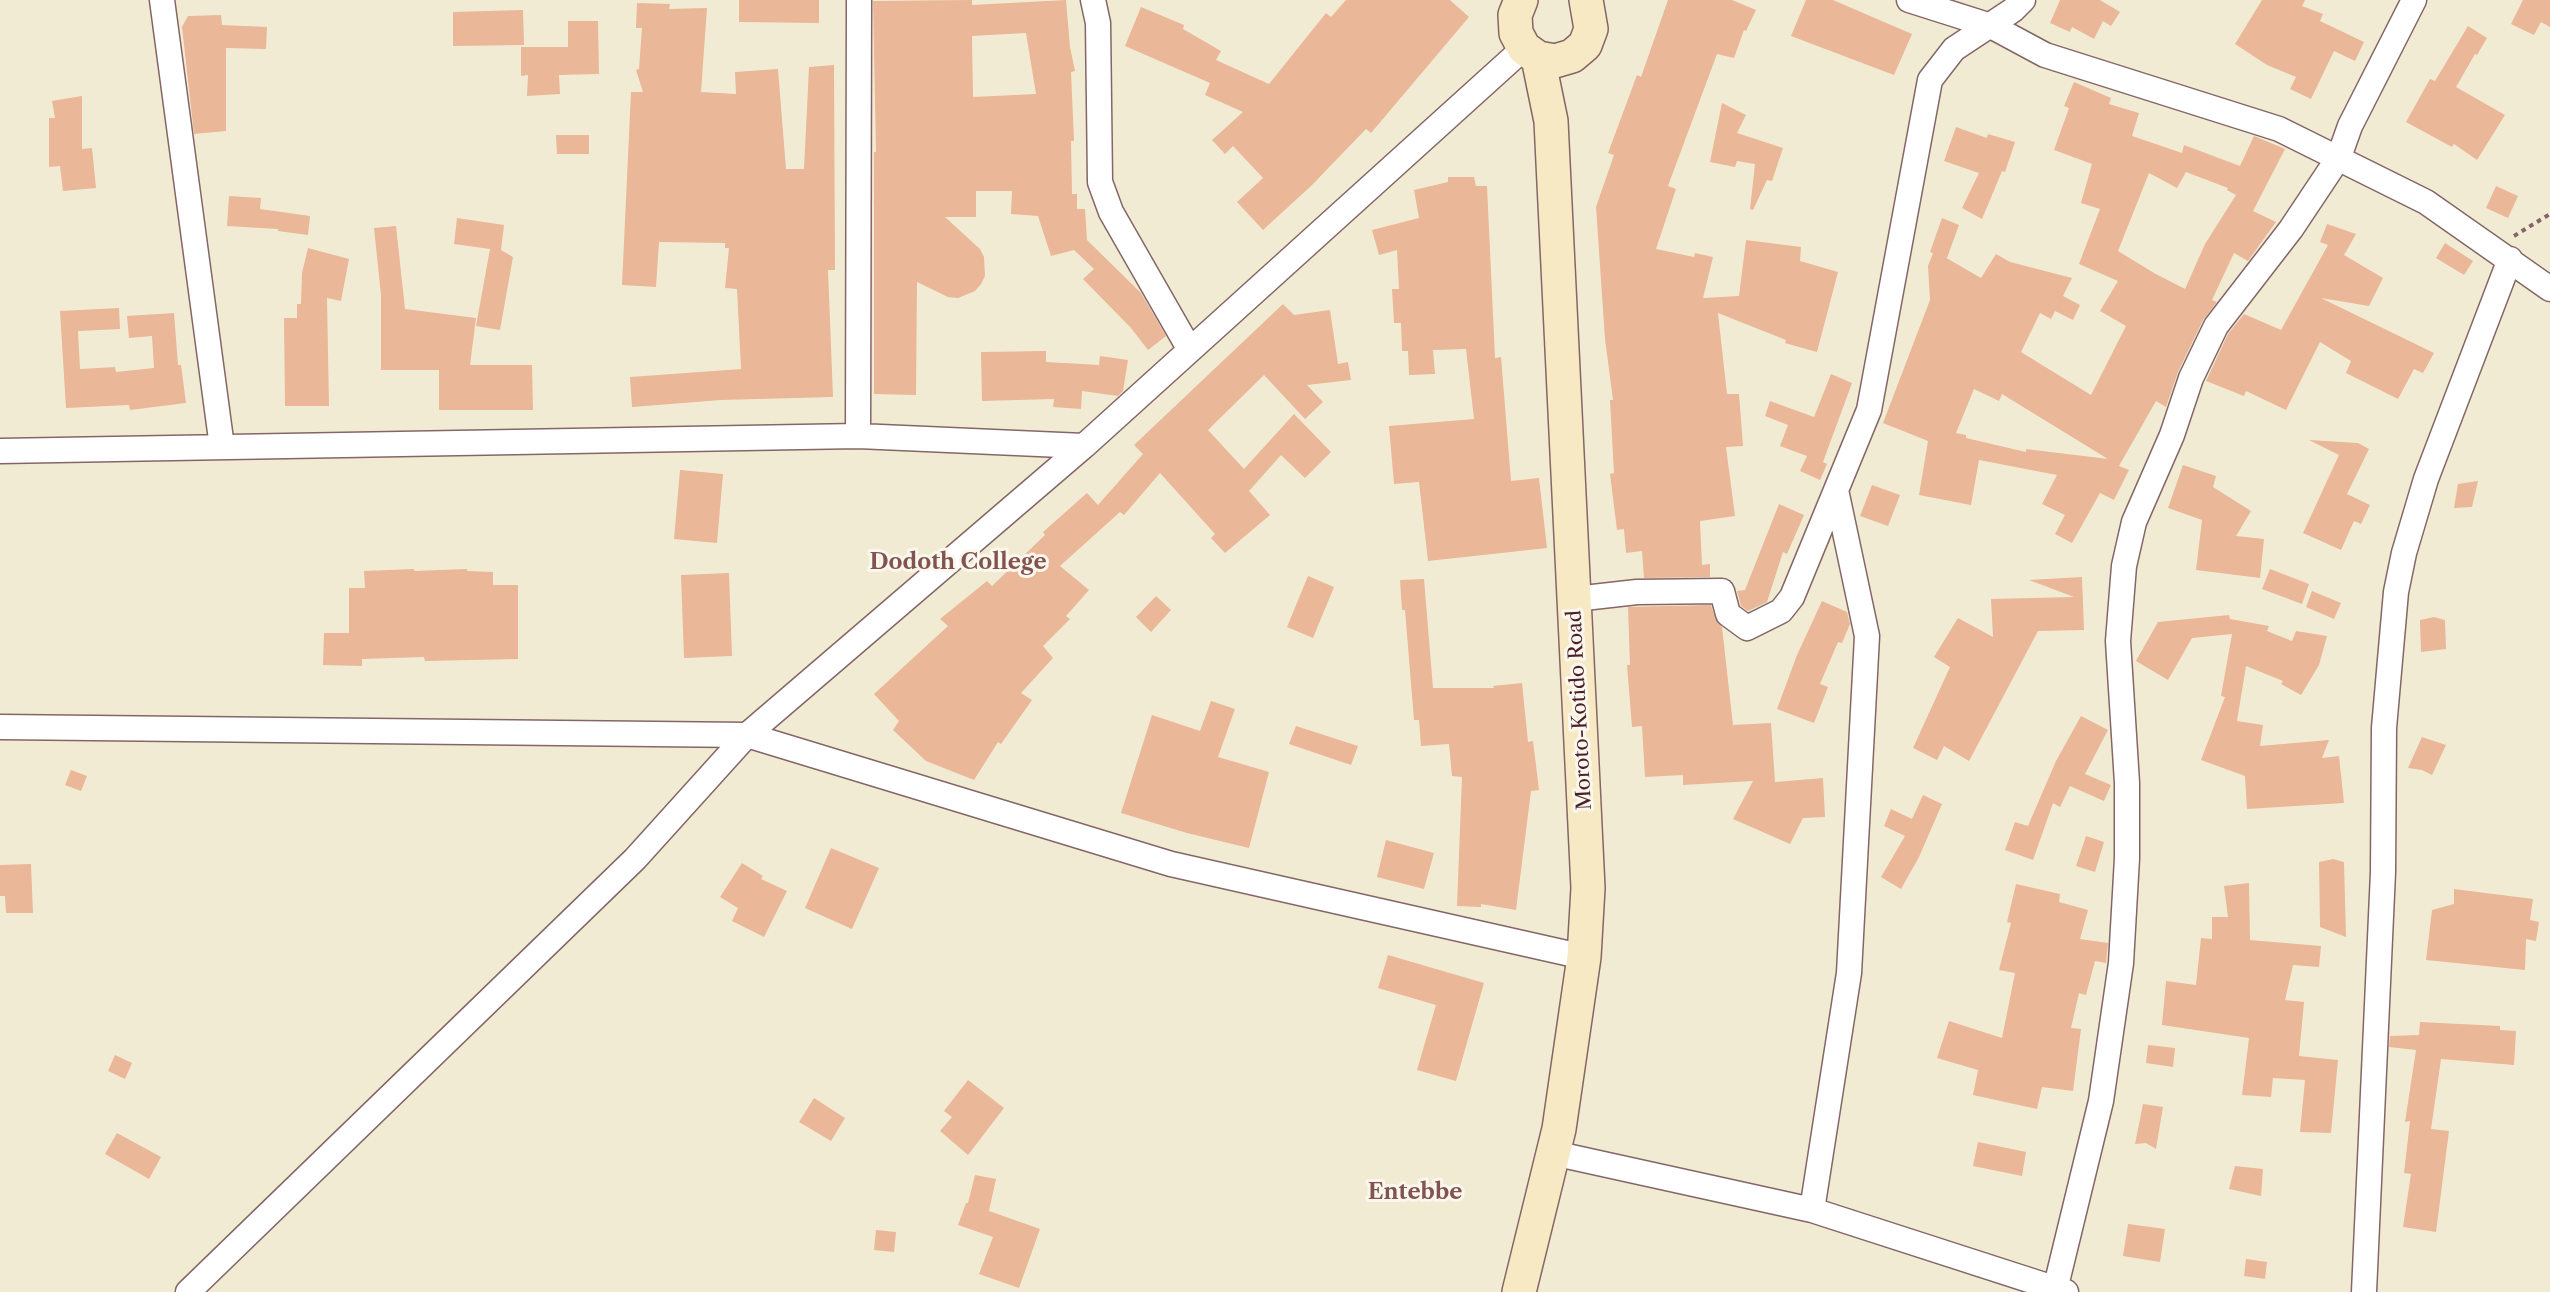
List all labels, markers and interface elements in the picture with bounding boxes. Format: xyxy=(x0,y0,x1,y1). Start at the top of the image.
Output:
district label: Dodoth College xyxy=(869,550,1047,576)
street label: Moroto-Kotido Road xyxy=(1563,609,1597,811)
district label: Entebbe xyxy=(1368,1180,1462,1206)

